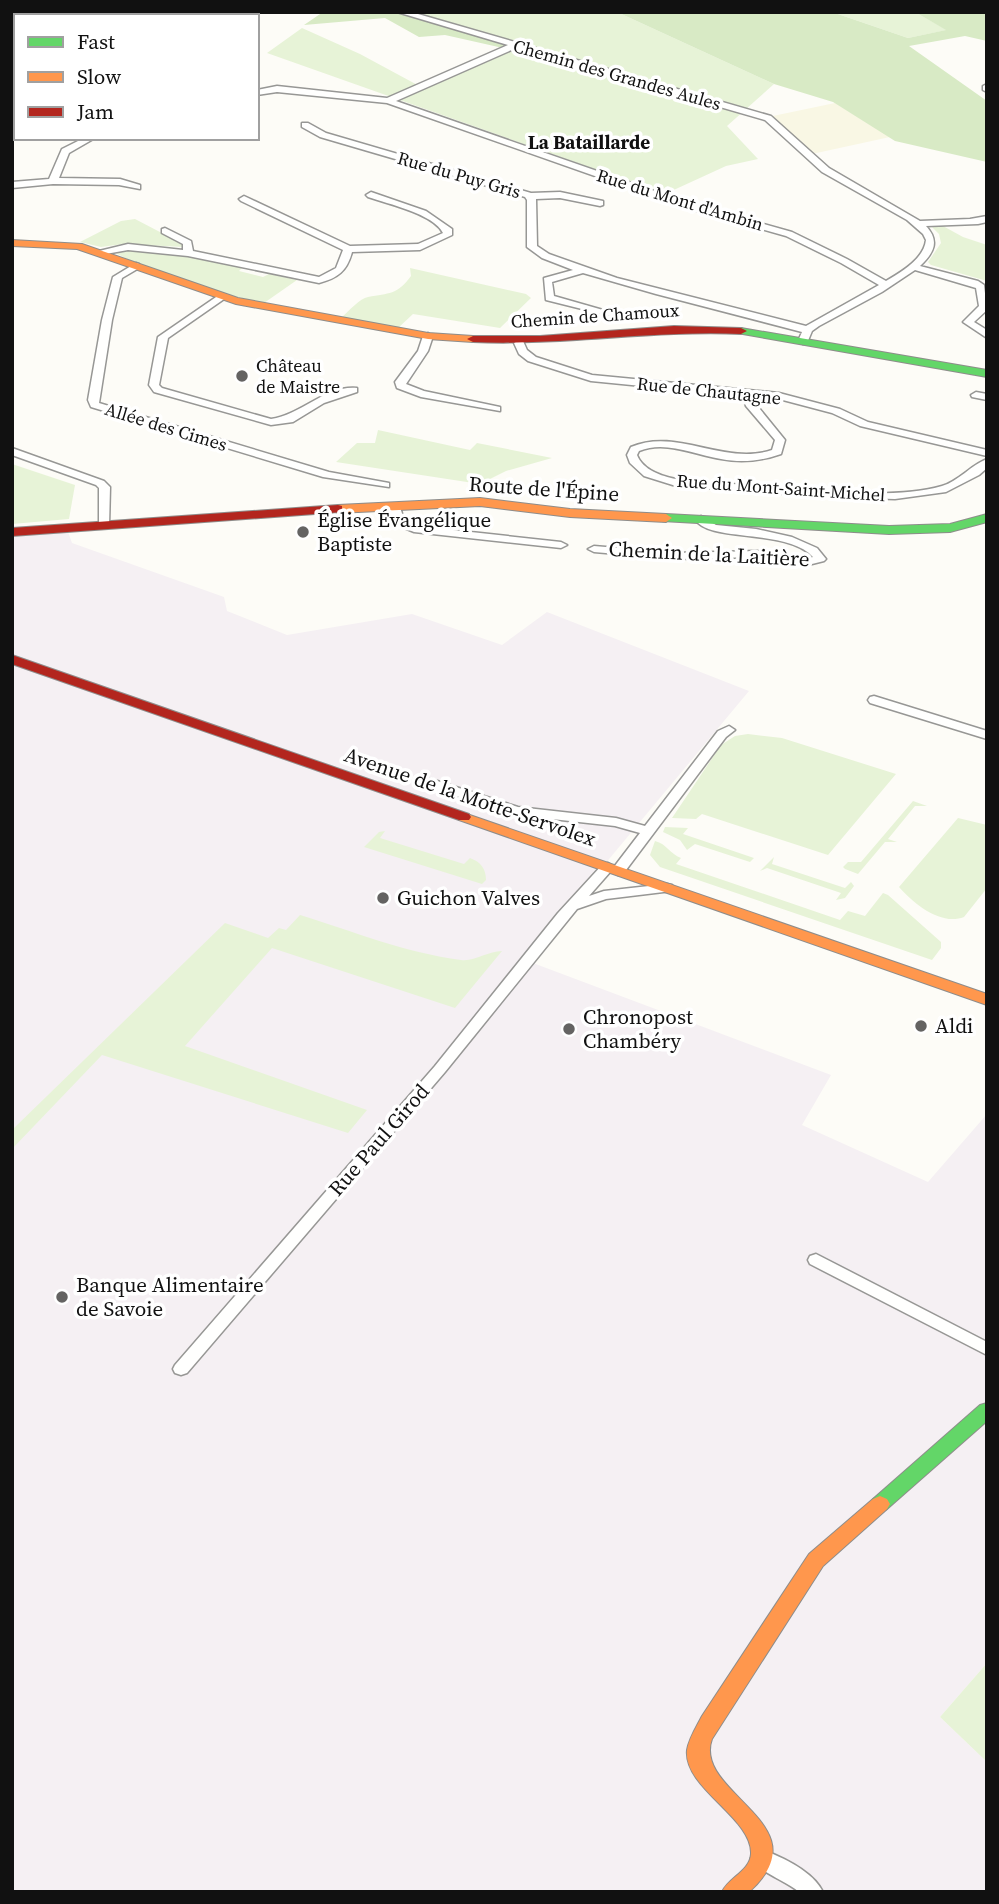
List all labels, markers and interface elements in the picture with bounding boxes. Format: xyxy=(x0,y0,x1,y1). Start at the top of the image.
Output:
legend xyxy=(14,14,259,140)
text: Fast xyxy=(77,27,115,56)
street label: Chemin des Grandes Aules xyxy=(510,33,724,116)
text: Slow xyxy=(77,62,121,91)
text: Jam xyxy=(76,97,114,126)
district label: La Bataillarde xyxy=(528,129,650,155)
street label: Rue du Puy Gris xyxy=(395,145,524,204)
street label: Rue du Mont d'Ambin xyxy=(594,162,767,237)
street label: Chemin de Chamoux xyxy=(510,297,681,334)
place label: Château de Maistre xyxy=(256,353,340,399)
marker: Château de Maistre xyxy=(234,368,250,384)
street label: Rue de Chautagne xyxy=(636,370,782,411)
street label: Allée des Cimes xyxy=(102,396,230,457)
street label: Rue du Mont-Saint-Michel xyxy=(676,468,886,507)
street label: Route de l'Épine xyxy=(468,469,620,508)
place label: Église Évangélique Baptiste xyxy=(317,505,491,558)
marker: Église Évangélique Baptiste xyxy=(295,524,311,540)
street label: Chemin de la Laitière xyxy=(608,534,810,573)
street label: Avenue de la Motte-Servolex xyxy=(341,740,600,853)
place label: Guichon Valves xyxy=(397,883,540,912)
marker: Guichon Valves xyxy=(375,890,391,906)
place label: Chronopost Chambéry xyxy=(583,1002,693,1055)
place label: Aldi xyxy=(935,1011,973,1040)
marker: Aldi xyxy=(913,1018,929,1034)
marker: Chronopost Chambéry xyxy=(561,1021,577,1037)
street label: Rue Paul Girod xyxy=(322,1077,436,1202)
place label: Banque Alimentaire de Savoie xyxy=(76,1270,264,1323)
marker: Banque Alimentaire de Savoie xyxy=(54,1289,70,1305)

